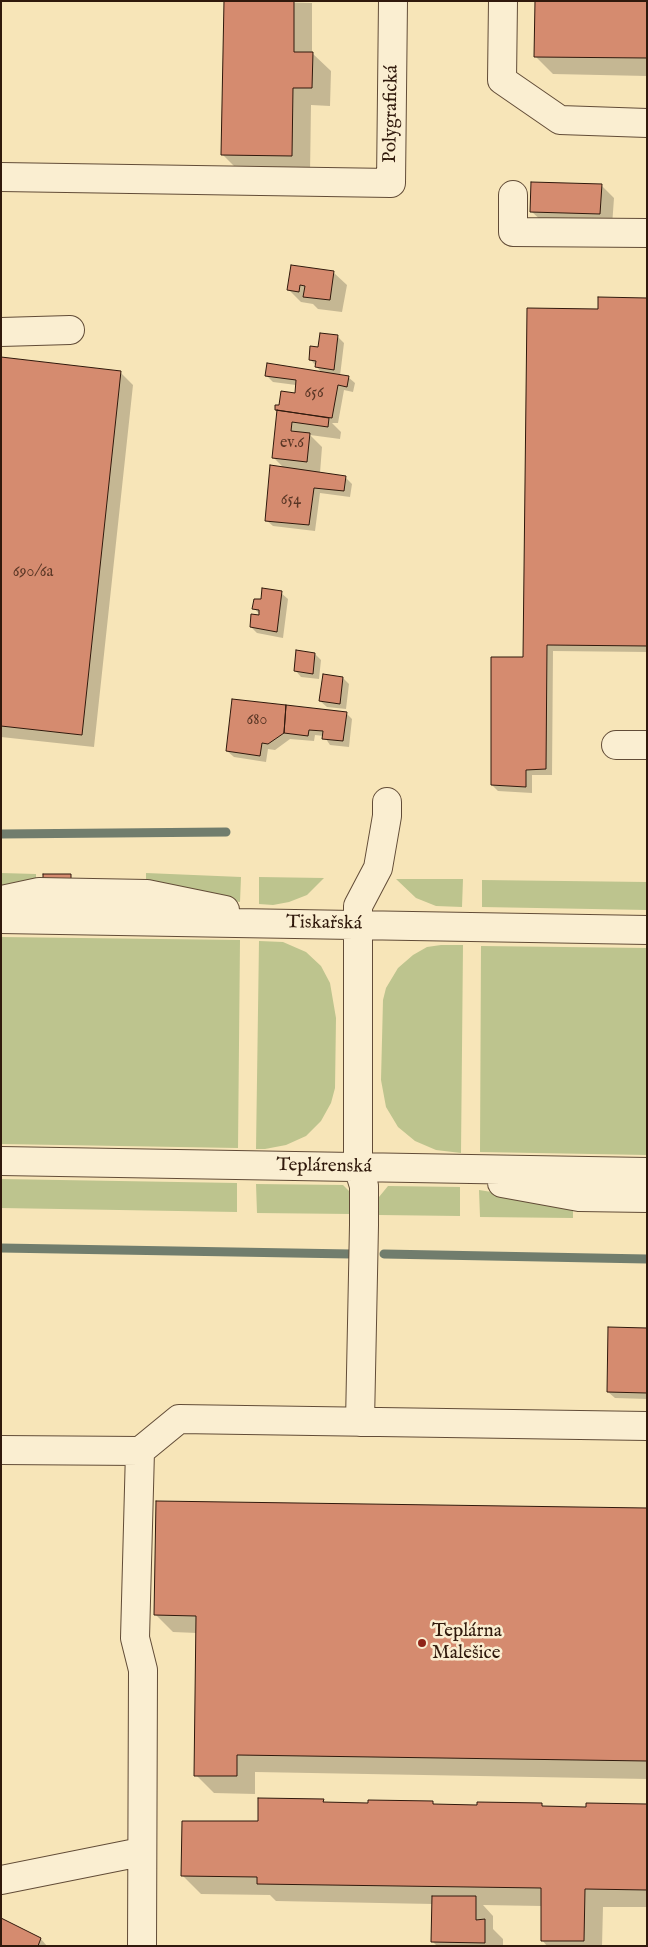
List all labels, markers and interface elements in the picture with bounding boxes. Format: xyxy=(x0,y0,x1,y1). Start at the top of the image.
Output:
street label: Polygrafická xyxy=(380,65,404,163)
house number: 656 xyxy=(304,384,324,404)
house number: ev.6 xyxy=(280,434,304,454)
house number: 654 xyxy=(281,491,301,511)
house number: 690/6a xyxy=(13,563,53,583)
house number: 680 xyxy=(247,711,267,731)
street label: Tiskařská xyxy=(286,912,362,936)
street label: Teplárenská xyxy=(276,1155,372,1179)
place label: Teplárna Malešice xyxy=(432,1621,502,1665)
marker: Teplárna Malešice xyxy=(416,1637,428,1649)

